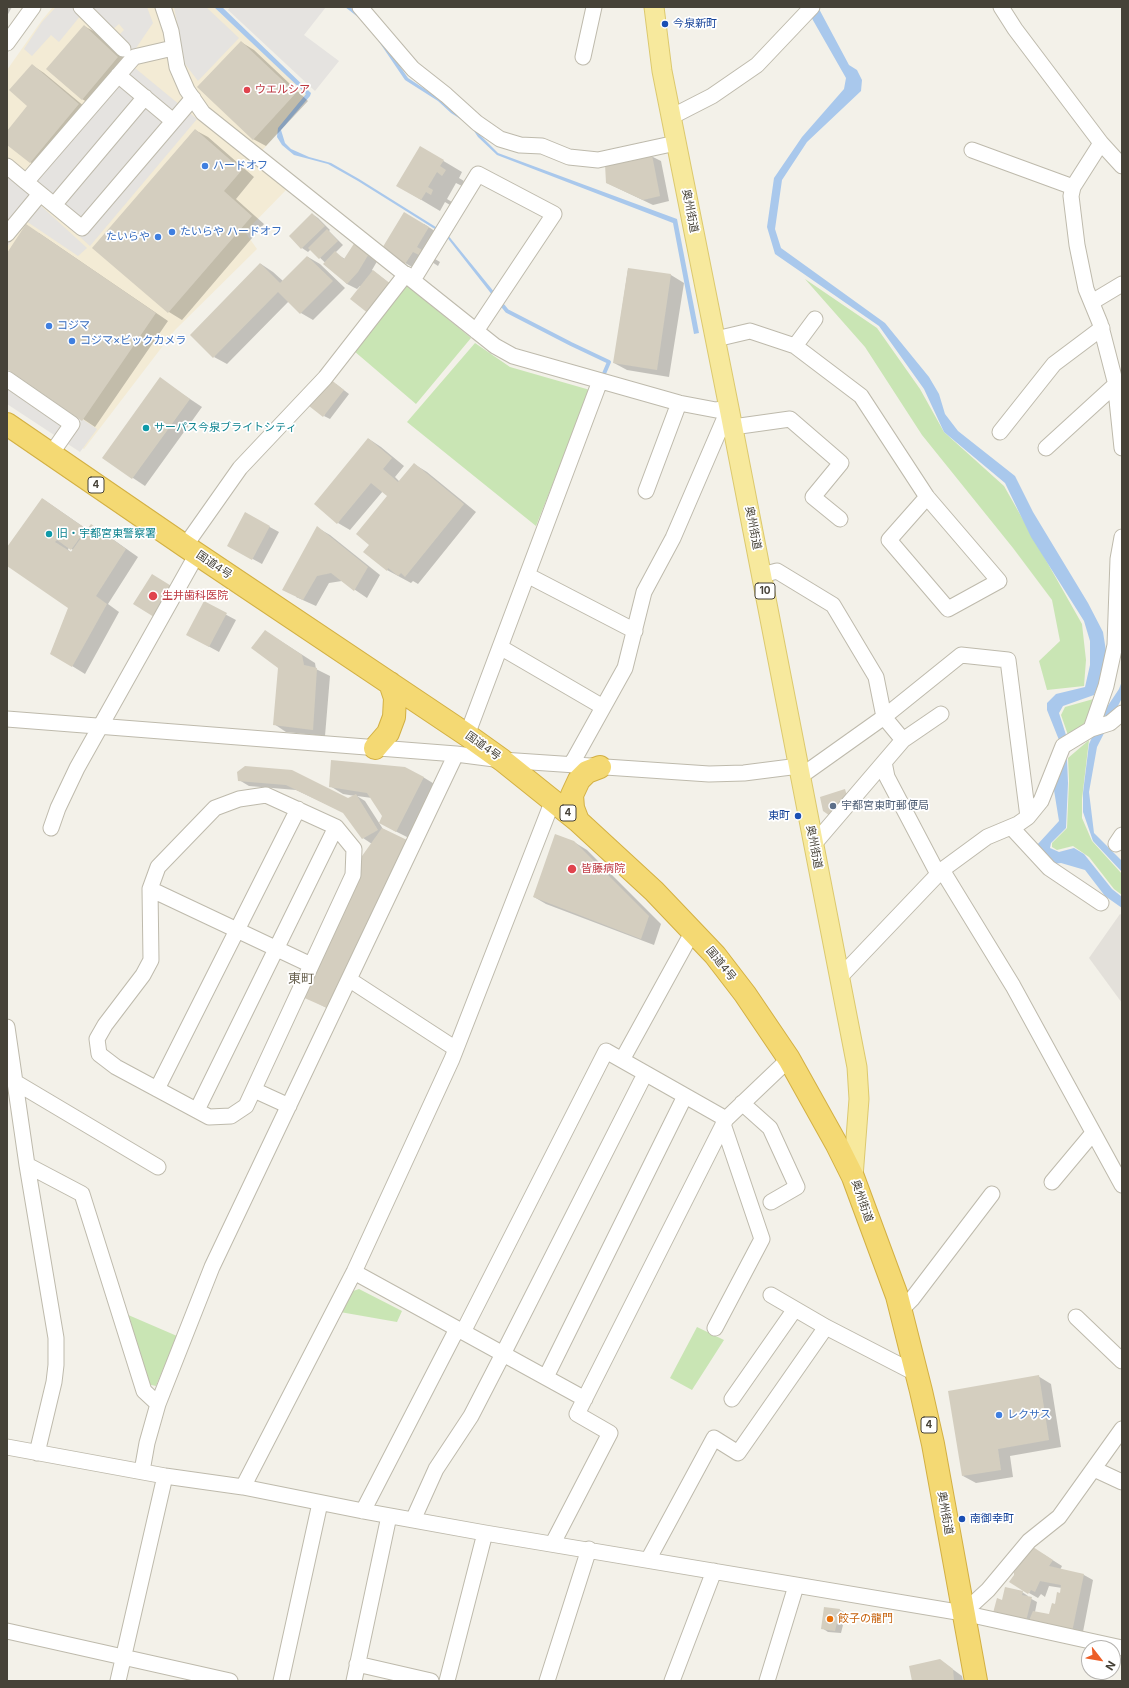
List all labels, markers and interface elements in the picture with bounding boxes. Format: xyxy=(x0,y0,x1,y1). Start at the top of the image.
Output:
place label: 今泉新町 xyxy=(673,17,717,31)
marker: 今泉新町 xyxy=(660,19,670,29)
place label: ウエルシア xyxy=(255,83,310,97)
marker: ウエルシア xyxy=(242,85,252,95)
place label: ハードオフ xyxy=(213,159,268,173)
marker: ハードオフ xyxy=(200,161,210,171)
street label: 奥州街道 xyxy=(679,188,701,234)
place label: たいらや ハードオフ xyxy=(180,225,282,239)
marker: たいらや ハードオフ xyxy=(167,227,177,237)
place label: たいらや xyxy=(106,230,150,244)
marker: たいらや xyxy=(153,232,163,242)
place label: コジマ xyxy=(57,319,90,333)
marker: コジマ xyxy=(44,321,54,331)
place label: コジマ×ビックカメラ xyxy=(80,334,186,348)
marker: コジマ×ビックカメラ xyxy=(67,336,77,346)
place label: サーパス今泉ブライトシティ xyxy=(154,421,297,435)
marker: サーパス今泉ブライトシティ xyxy=(141,423,151,433)
road number: 4 xyxy=(88,477,104,493)
street label: 奥州街道 xyxy=(742,505,764,551)
place label: 旧・宇都宮東警察署 xyxy=(57,527,156,541)
marker: 旧・宇都宮東警察署 xyxy=(44,529,54,539)
street label: 国道4号 xyxy=(194,548,234,582)
road number: 10 xyxy=(755,583,775,599)
place label: 生井歯科医院 xyxy=(162,589,228,603)
marker: 生井歯科医院 xyxy=(147,590,159,602)
street label: 国道4号 xyxy=(463,729,503,763)
place label: 宇都宮東町郵便局 xyxy=(841,799,929,813)
marker: 宇都宮東町郵便局 xyxy=(828,801,838,811)
road number: 4 xyxy=(560,805,576,821)
place label: 東町 xyxy=(768,809,790,823)
marker: 東町 xyxy=(793,811,803,821)
street label: 奥州街道 xyxy=(803,824,825,870)
place label: 皆藤病院 xyxy=(581,862,625,876)
marker: 皆藤病院 xyxy=(566,863,578,875)
street label: 国道4号 xyxy=(703,944,739,984)
district label: 東町 xyxy=(288,971,314,987)
street label: 奥州街道 xyxy=(849,1178,875,1224)
place label: レクサス xyxy=(1007,1408,1051,1422)
marker: レクサス xyxy=(994,1410,1004,1420)
road number: 4 xyxy=(921,1417,937,1433)
street label: 奥州街道 xyxy=(935,1490,955,1536)
place label: 南御幸町 xyxy=(970,1512,1014,1526)
marker: 南御幸町 xyxy=(957,1514,967,1524)
place label: 餃子の龍門 xyxy=(838,1612,893,1626)
marker: 餃子の龍門 xyxy=(825,1614,835,1624)
north arrow xyxy=(1081,1640,1121,1680)
text: N xyxy=(1102,1658,1119,1673)

